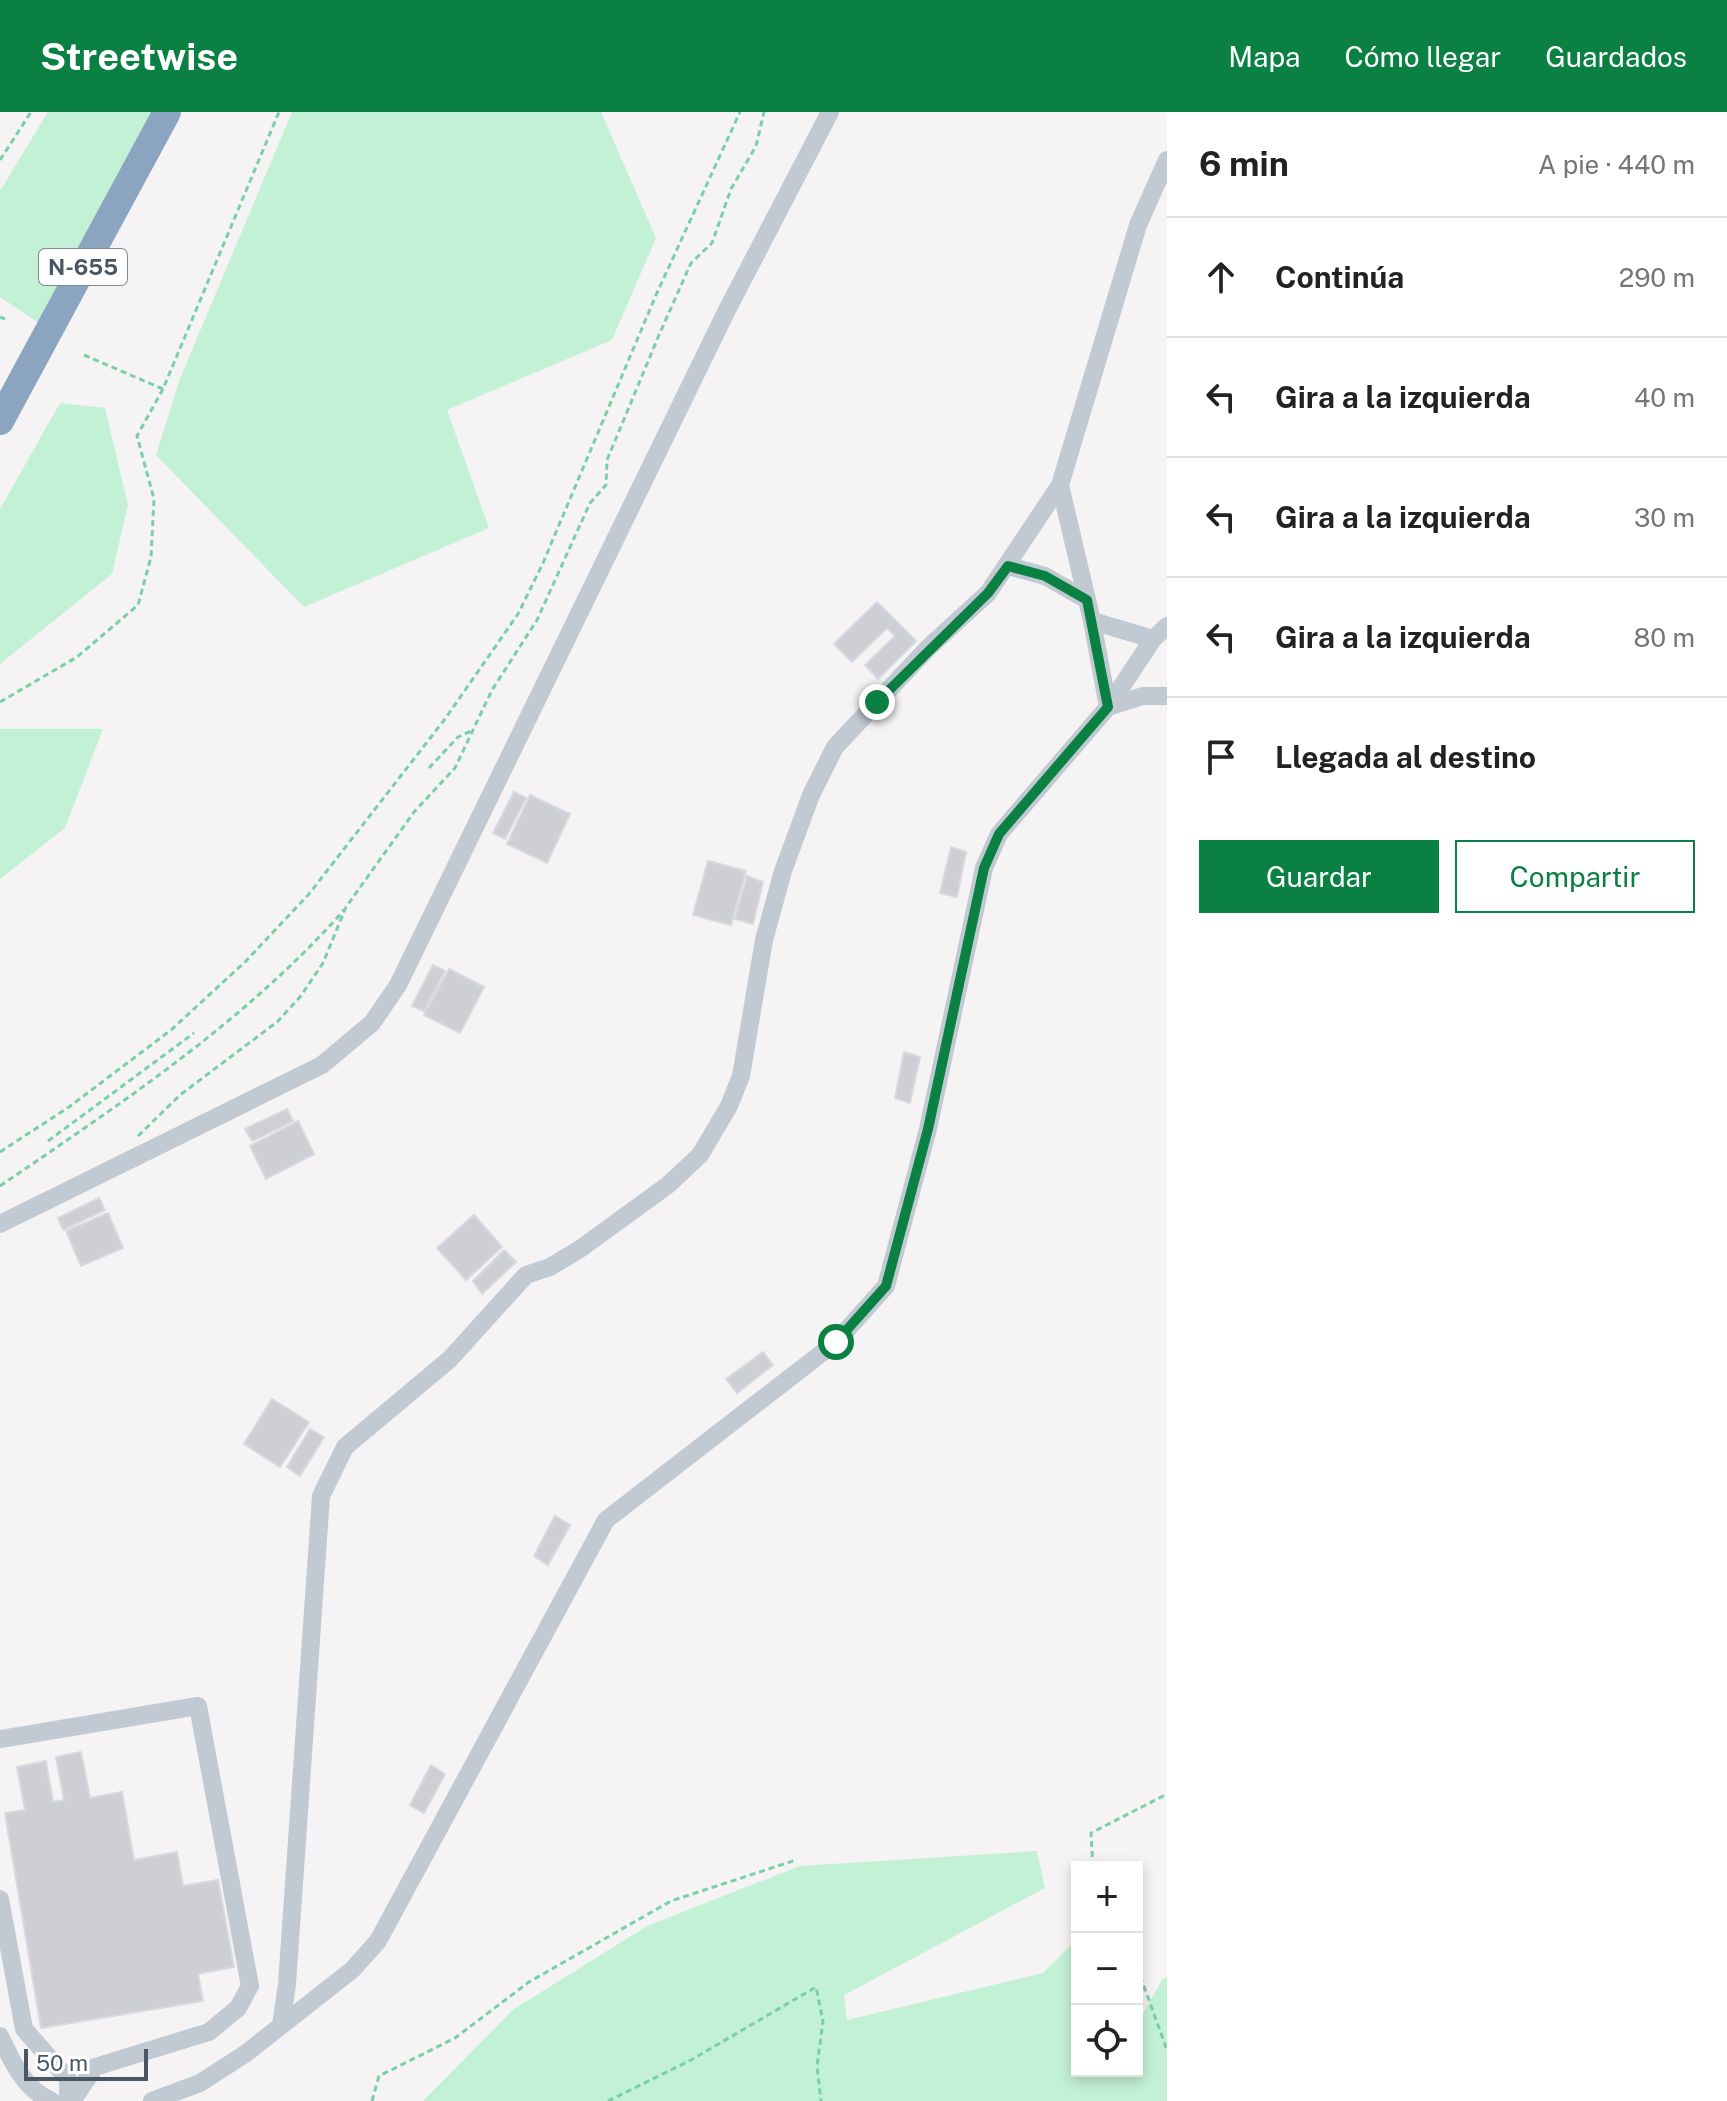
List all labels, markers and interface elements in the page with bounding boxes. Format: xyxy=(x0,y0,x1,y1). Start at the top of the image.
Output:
text: Streetwise xyxy=(40,34,238,79)
text: Mapa xyxy=(1228,40,1300,73)
text: Cómo llegar xyxy=(1344,40,1501,73)
text: Guardados xyxy=(1545,40,1687,73)
text: 6 min xyxy=(1199,144,1289,184)
text: A pie · 440 m xyxy=(1538,149,1695,180)
road number: N-655 xyxy=(39,249,127,285)
icon: ahead xyxy=(1199,255,1243,299)
text: Continúa xyxy=(1275,259,1404,295)
text: 290 m xyxy=(1619,262,1695,293)
icon: left xyxy=(1199,375,1243,419)
text: Gira a la izquierda xyxy=(1275,379,1531,415)
text: 40 m xyxy=(1634,382,1695,413)
icon: left xyxy=(1199,495,1243,539)
text: Gira a la izquierda xyxy=(1275,499,1531,535)
text: 30 m xyxy=(1634,502,1695,533)
icon: left xyxy=(1199,615,1243,659)
text: Gira a la izquierda xyxy=(1275,619,1531,655)
text: 80 m xyxy=(1634,622,1695,653)
route end xyxy=(859,684,895,720)
icon: arrive xyxy=(1199,735,1243,779)
text: Llegada al destino xyxy=(1275,739,1536,775)
button: Guardar xyxy=(1199,840,1439,913)
button: Compartir xyxy=(1455,840,1695,913)
route start xyxy=(818,1324,854,1360)
map controls xyxy=(1071,1861,1143,2077)
button: + xyxy=(1071,1861,1143,1933)
button: − xyxy=(1071,1933,1143,2005)
button: locate xyxy=(1071,2005,1143,2077)
scale bar xyxy=(24,2045,148,2081)
text: 50 m xyxy=(36,2050,88,2076)

